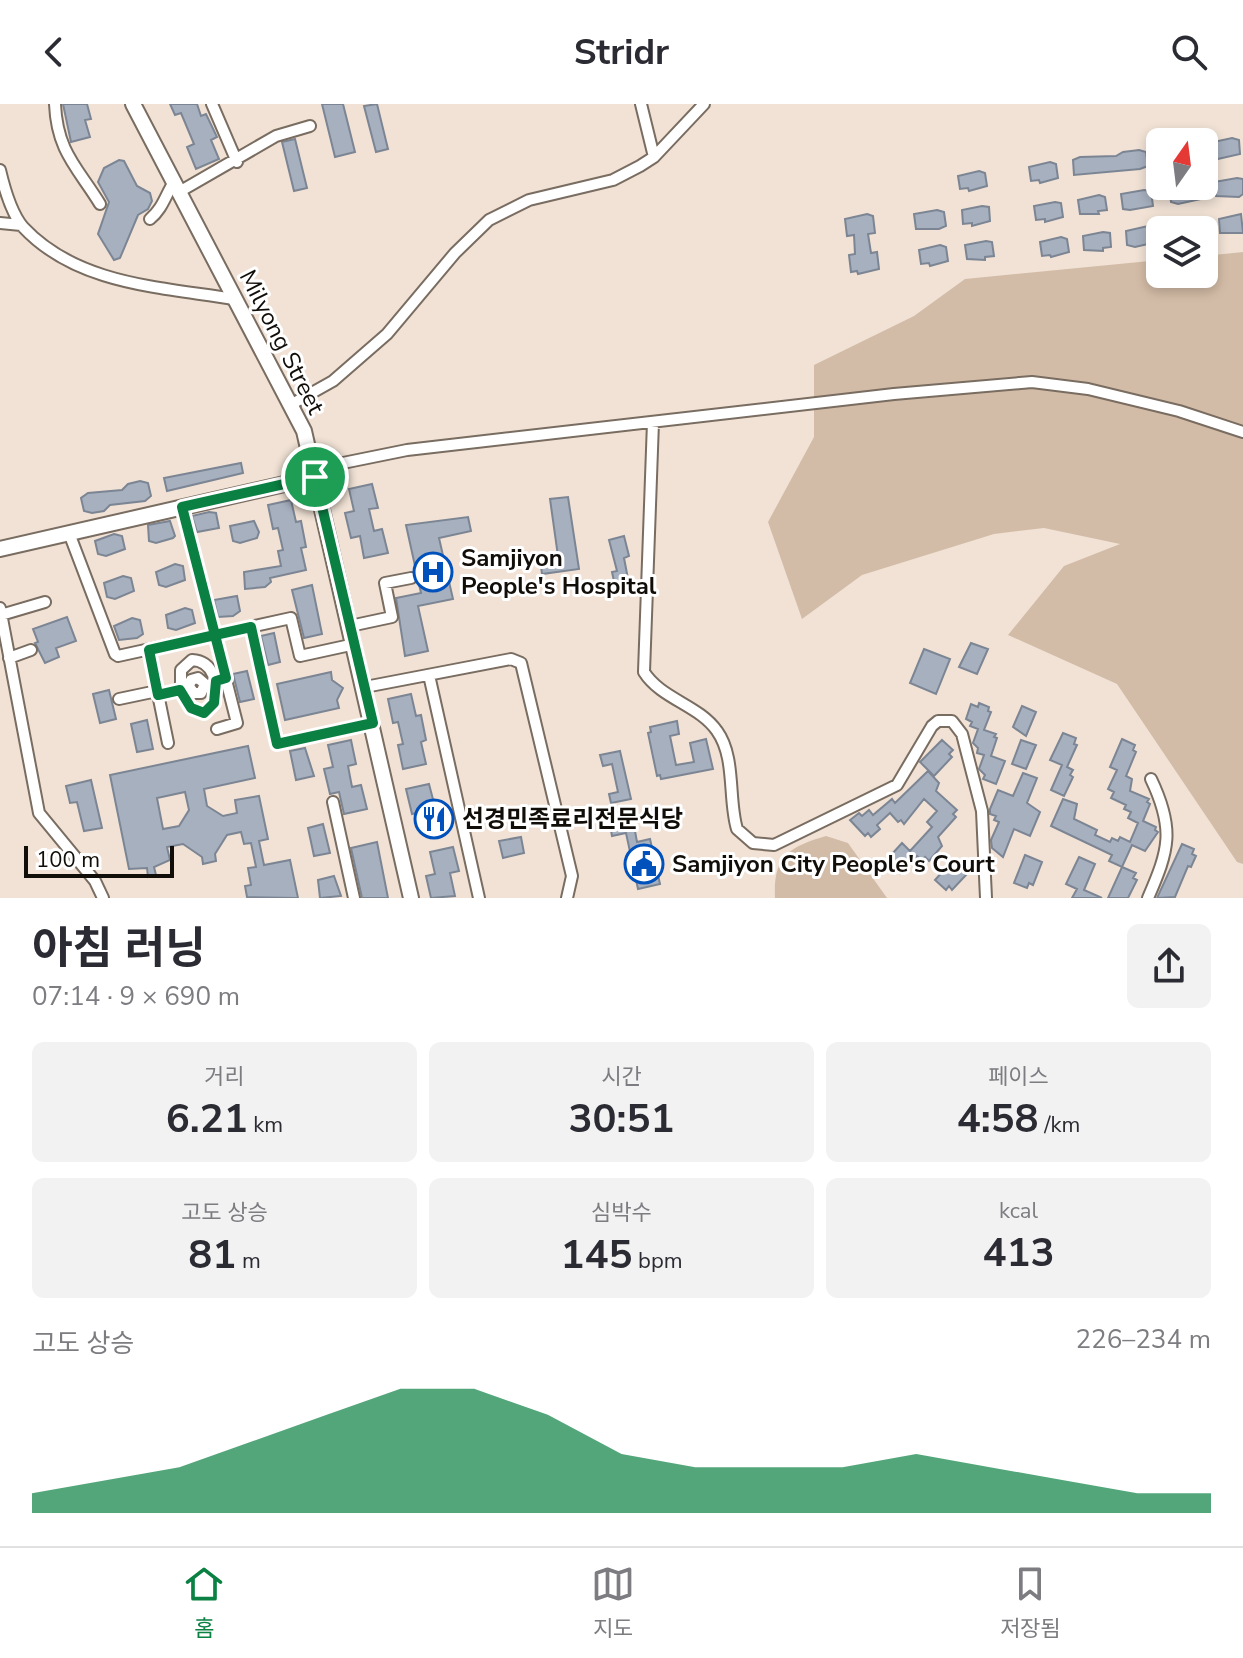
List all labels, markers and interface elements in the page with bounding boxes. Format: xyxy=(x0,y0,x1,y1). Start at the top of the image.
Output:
text: Stridr xyxy=(574,28,669,77)
icon: back xyxy=(32,30,76,74)
icon: search xyxy=(1167,30,1211,74)
north arrow xyxy=(1146,128,1218,200)
map controls xyxy=(1146,128,1218,288)
button: layers xyxy=(1146,216,1218,288)
street label: Milyong Street xyxy=(232,264,332,420)
pin xyxy=(281,443,349,511)
icon: arrive xyxy=(293,455,337,499)
place label: Samjiyon People's Hospital xyxy=(461,542,657,602)
hospital icon: Samjiyon People's Hospital xyxy=(412,551,454,593)
restaurant icon: 선경민족료리전문식당 xyxy=(413,798,455,840)
place label: 선경민족료리전문식당 xyxy=(462,803,683,835)
scale bar xyxy=(24,842,174,878)
public building icon: Samjiyon City People's Court xyxy=(623,843,665,885)
text: 100 m xyxy=(36,845,100,875)
place label: Samjiyon City People's Court xyxy=(672,848,995,880)
text: 아침 러닝 xyxy=(32,919,206,979)
button: share xyxy=(1127,924,1211,1008)
text: 07:14 · 9 × 690 m xyxy=(32,979,240,1014)
text: 거리 xyxy=(204,1062,245,1092)
text: 시간 xyxy=(601,1062,642,1092)
text: 페이스 xyxy=(988,1062,1049,1092)
text: 6.21 xyxy=(166,1092,248,1146)
text: 30:51 xyxy=(569,1092,674,1146)
text: 4:58 xyxy=(957,1092,1039,1146)
text: km xyxy=(248,1110,283,1140)
text: /km xyxy=(1039,1110,1080,1140)
text: kcal xyxy=(999,1196,1038,1226)
text: 고도 상승 xyxy=(181,1198,268,1228)
text: 심박수 xyxy=(591,1198,652,1228)
text: 413 xyxy=(983,1226,1055,1280)
text: 81 xyxy=(188,1228,236,1282)
text: 145 xyxy=(560,1228,632,1282)
text: m xyxy=(236,1246,261,1276)
text: bpm xyxy=(632,1246,683,1276)
text: 226–234 m xyxy=(1075,1322,1211,1357)
text: 고도 상승 xyxy=(32,1326,134,1361)
tab: 홈 xyxy=(182,1562,226,1644)
tab: 지도 xyxy=(591,1562,635,1644)
tab: 저장됨 xyxy=(1000,1562,1061,1644)

